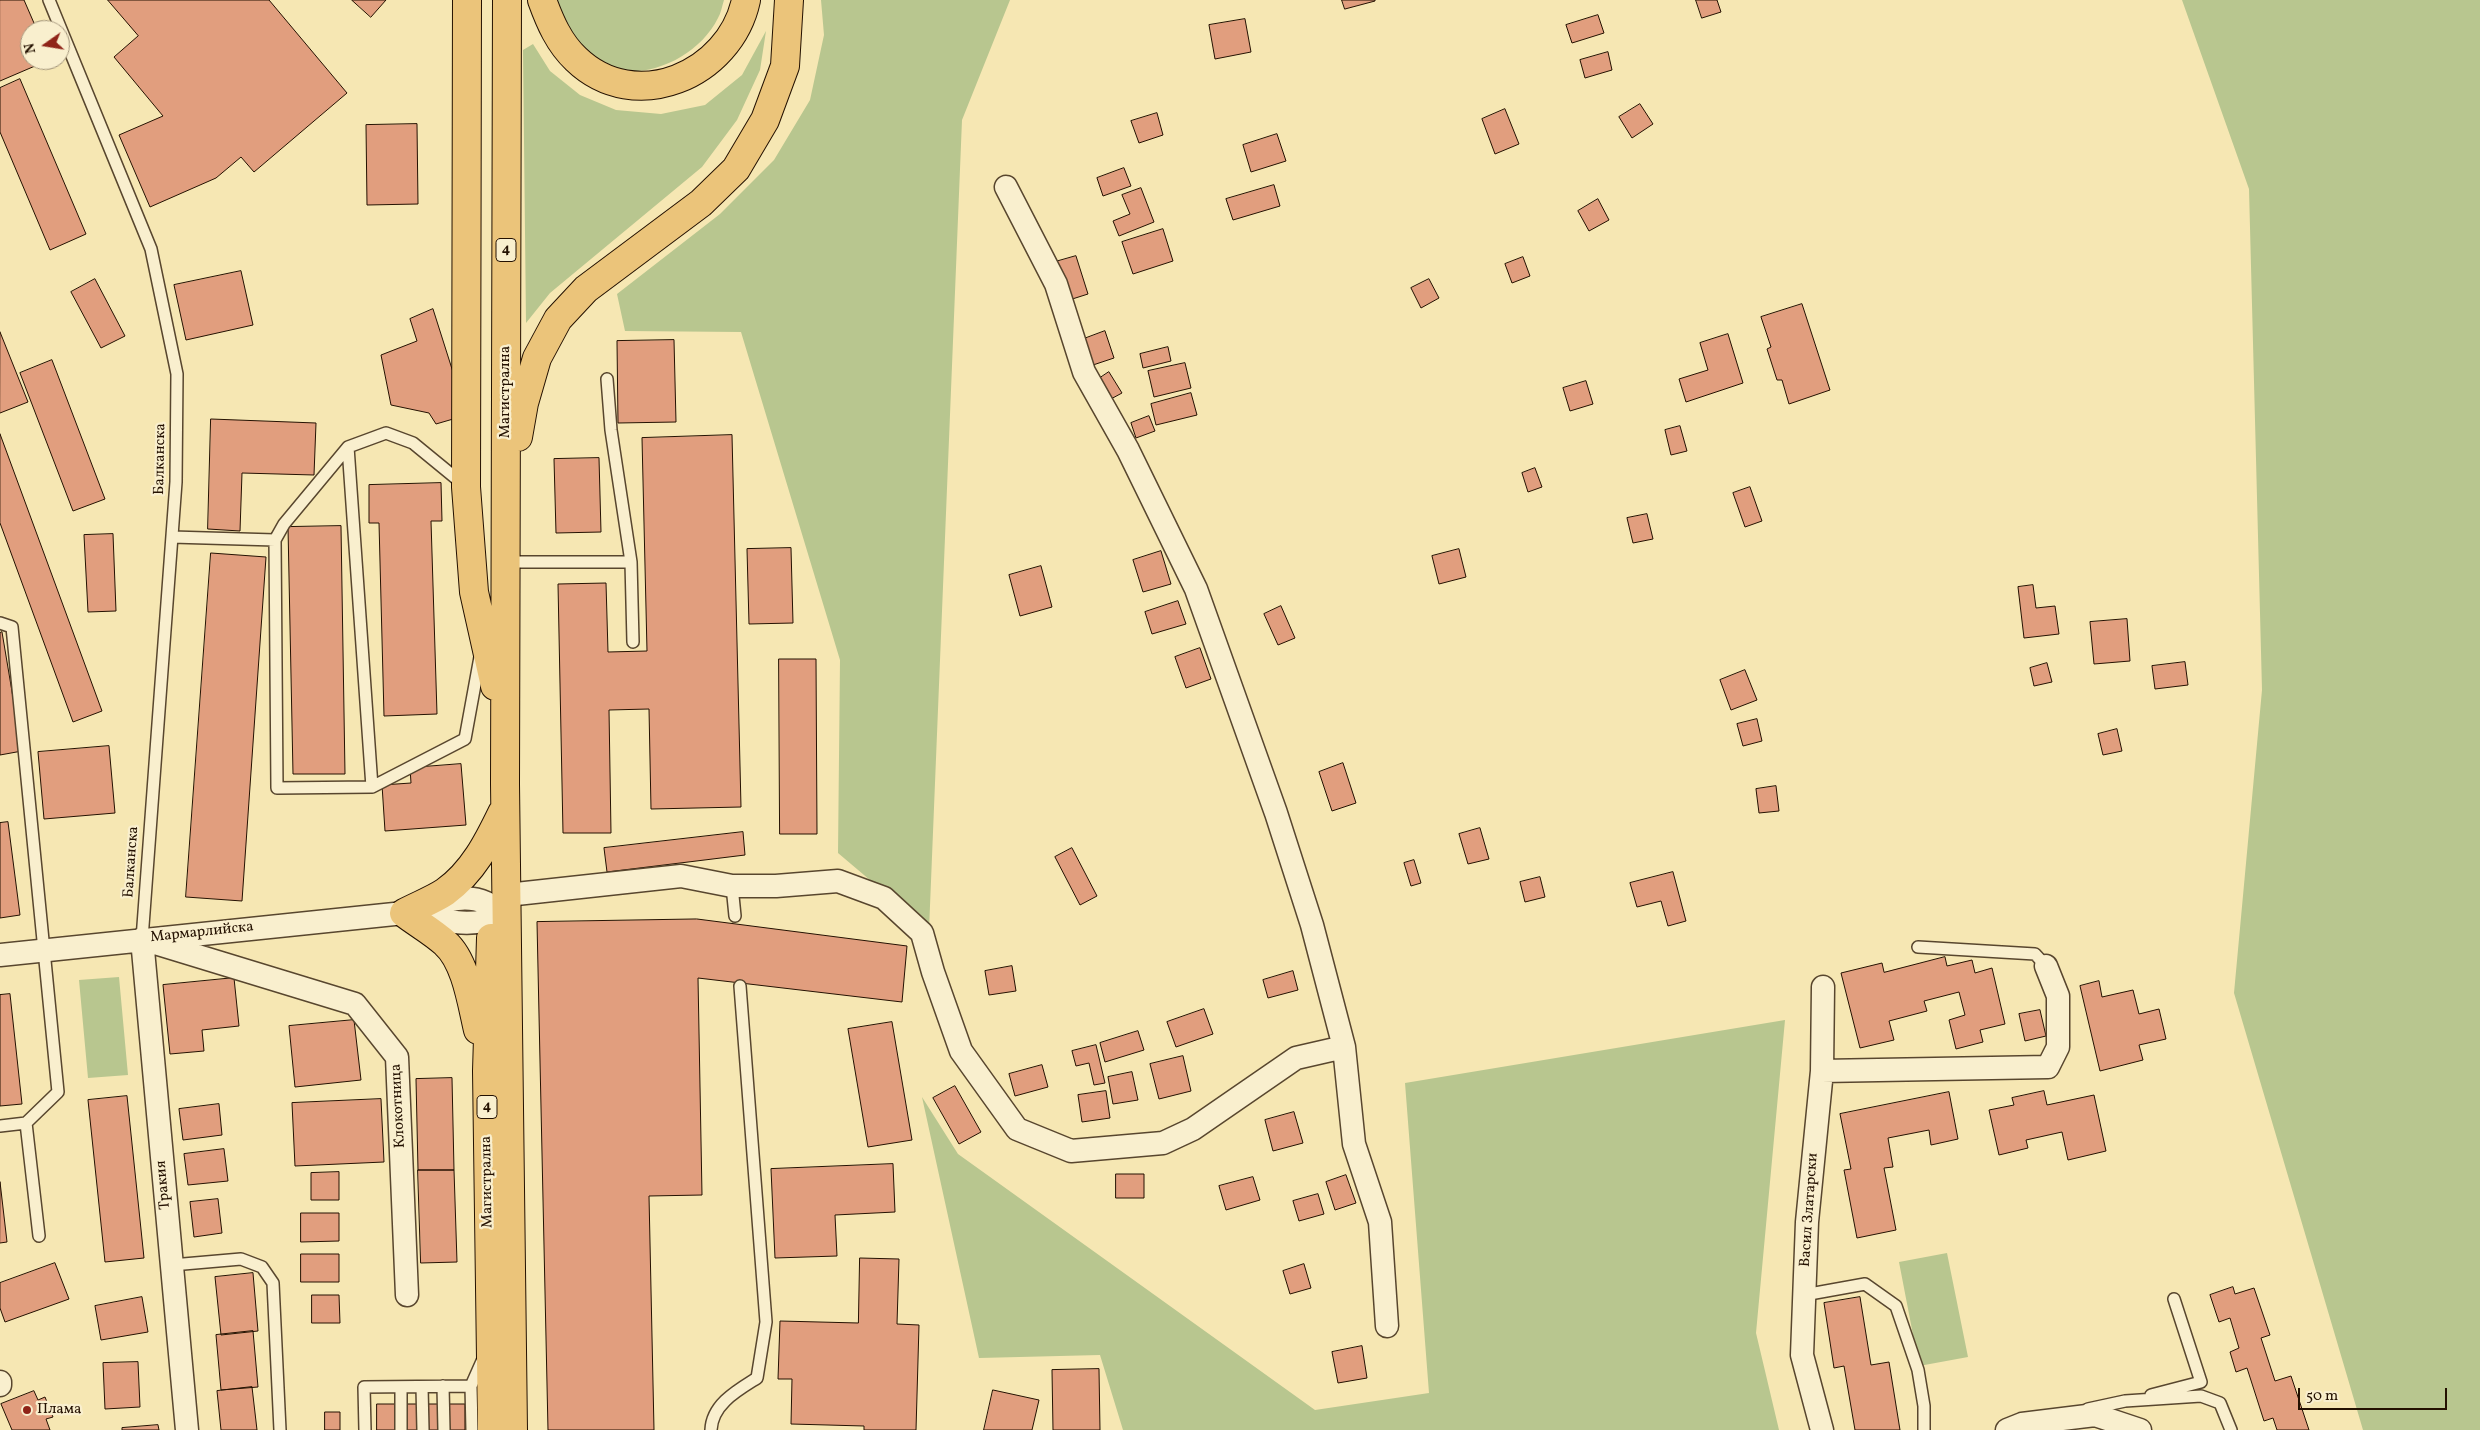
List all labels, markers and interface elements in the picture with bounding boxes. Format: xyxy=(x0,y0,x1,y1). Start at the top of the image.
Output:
north arrow xyxy=(20,20,70,70)
text: N xyxy=(20,41,41,55)
road number: 4 xyxy=(496,238,516,262)
street label: Магистрална xyxy=(497,346,515,438)
street label: Балканска xyxy=(151,423,171,495)
street label: Балканска xyxy=(121,826,143,898)
street label: Мармарлийска xyxy=(149,919,255,947)
street label: Клокотница xyxy=(388,1063,410,1149)
road number: 4 xyxy=(477,1096,497,1118)
street label: Магистрална xyxy=(478,1136,498,1228)
street label: Васил Златарски xyxy=(1797,1152,1823,1268)
street label: Тракия xyxy=(153,1160,175,1210)
scale bar xyxy=(2300,1378,2449,1410)
text: 50 m xyxy=(2306,1386,2338,1407)
place label: Плама xyxy=(37,1401,82,1419)
marker: Плама xyxy=(21,1404,33,1416)

